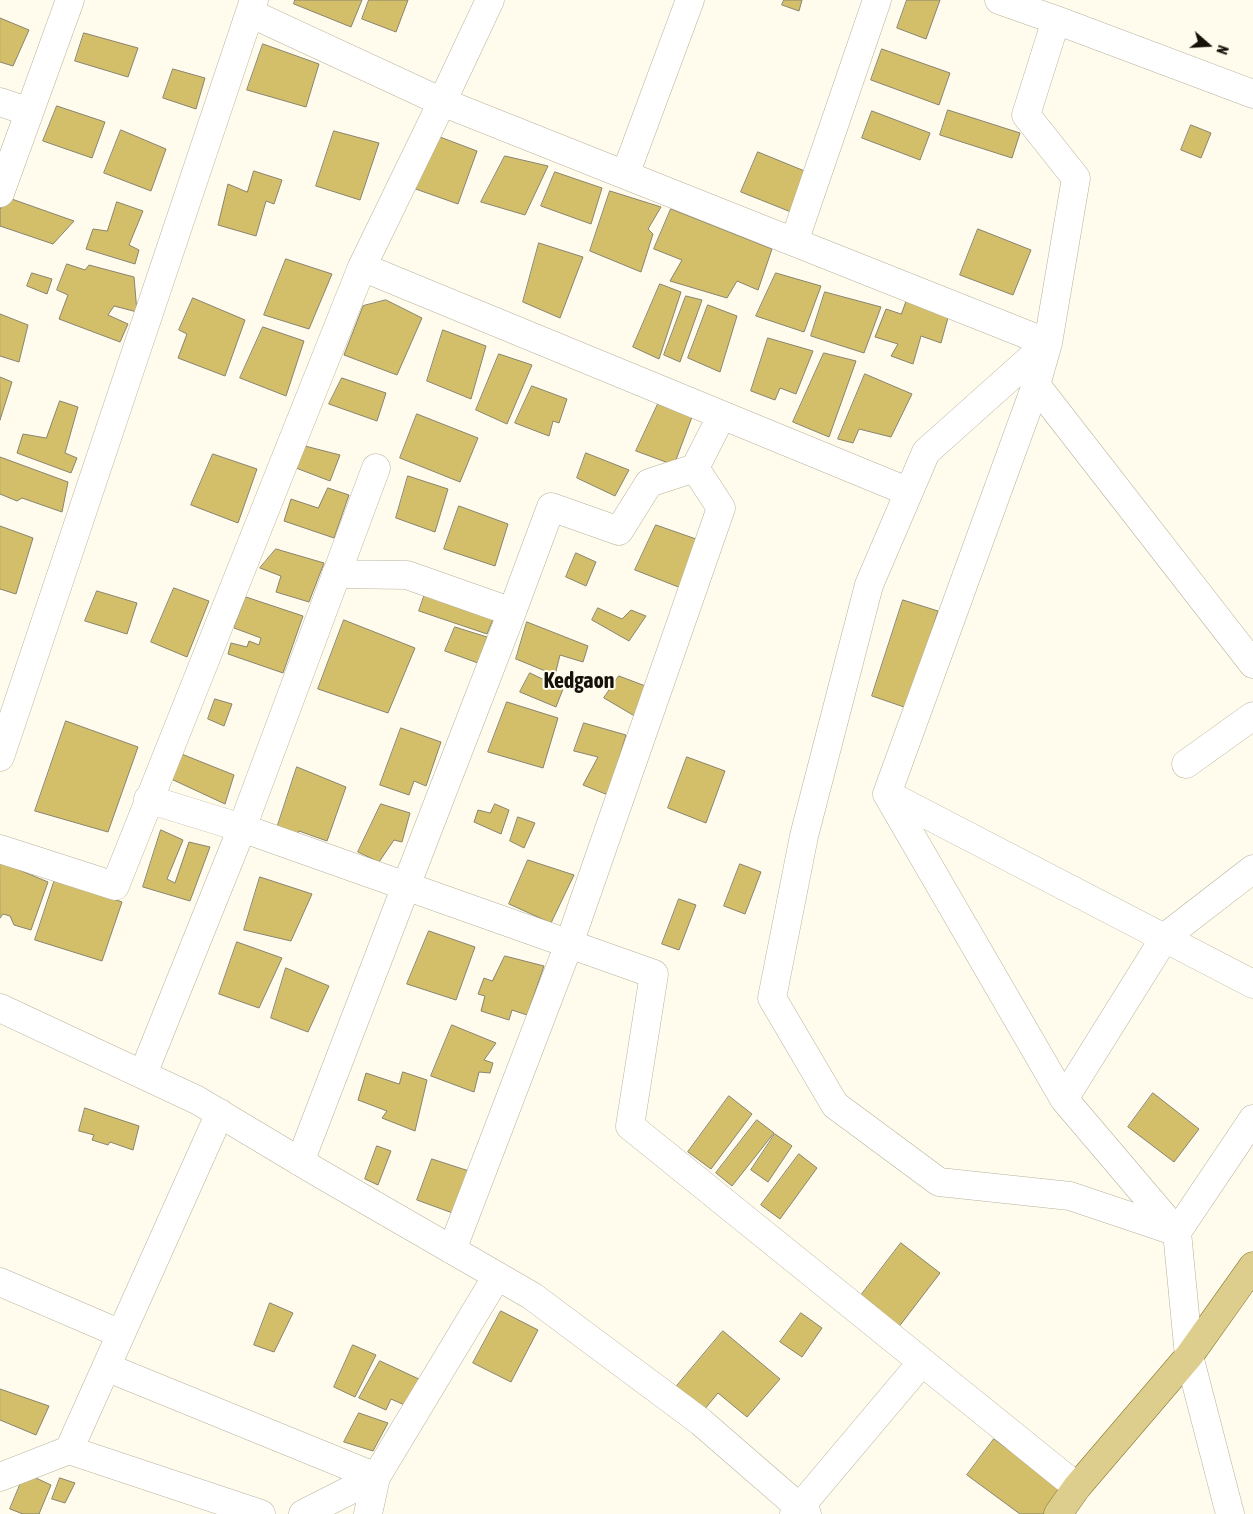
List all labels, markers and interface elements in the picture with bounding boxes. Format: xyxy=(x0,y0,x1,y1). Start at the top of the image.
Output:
north arrow xyxy=(1183,20,1233,70)
text: N xyxy=(1213,43,1231,56)
district label: Kedgaon xyxy=(544,668,614,694)

